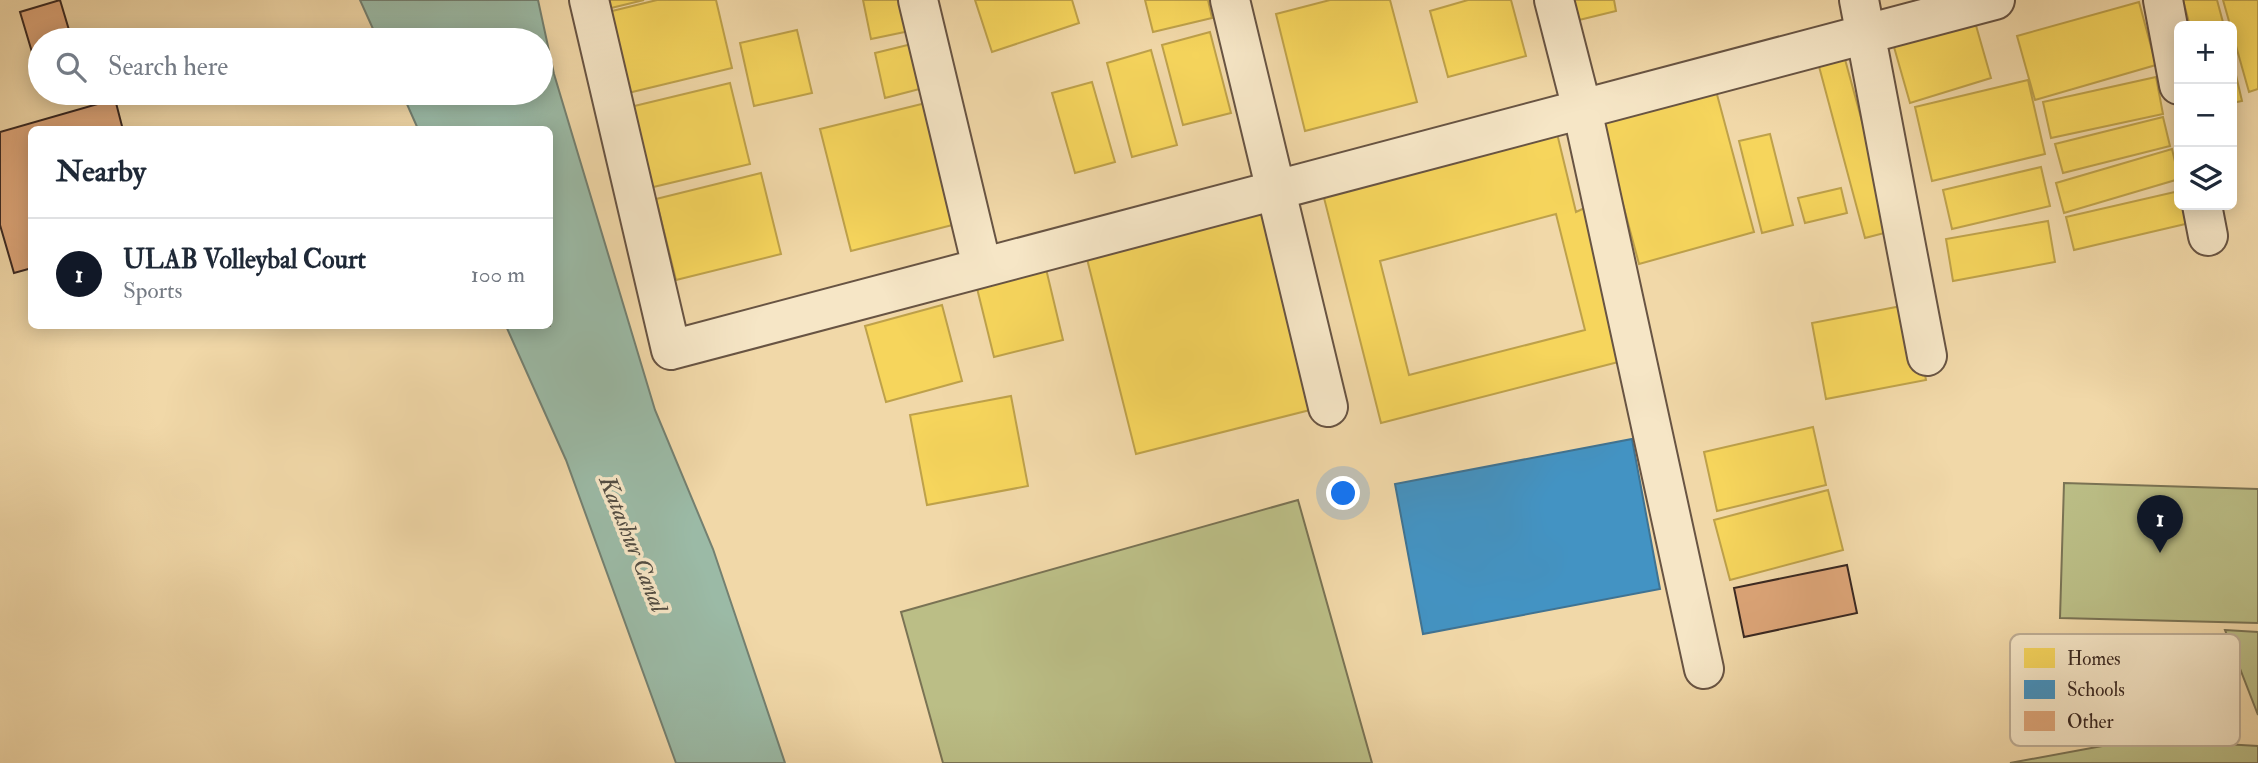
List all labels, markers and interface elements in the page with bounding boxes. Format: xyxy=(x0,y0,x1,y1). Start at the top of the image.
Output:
map controls xyxy=(2174,21,2237,210)
button: + xyxy=(2174,21,2237,84)
search box xyxy=(28,28,553,105)
icon: search xyxy=(52,48,90,86)
text: Search here xyxy=(108,51,228,83)
button: − xyxy=(2174,84,2237,147)
button: layers xyxy=(2174,147,2237,210)
text: Nearby xyxy=(56,153,146,190)
text: ULAB Volleybal Court xyxy=(123,244,366,276)
text: 1 xyxy=(75,260,83,289)
text: 100 m xyxy=(471,260,525,289)
text: Sports xyxy=(123,276,182,305)
water label: Katashur Canal xyxy=(591,470,675,619)
your location xyxy=(1326,476,1360,510)
pin: 1 xyxy=(2137,495,2183,553)
legend xyxy=(2010,634,2240,746)
text: Homes xyxy=(2067,647,2121,671)
text: Schools xyxy=(2067,678,2125,702)
text: Other xyxy=(2067,710,2114,734)

